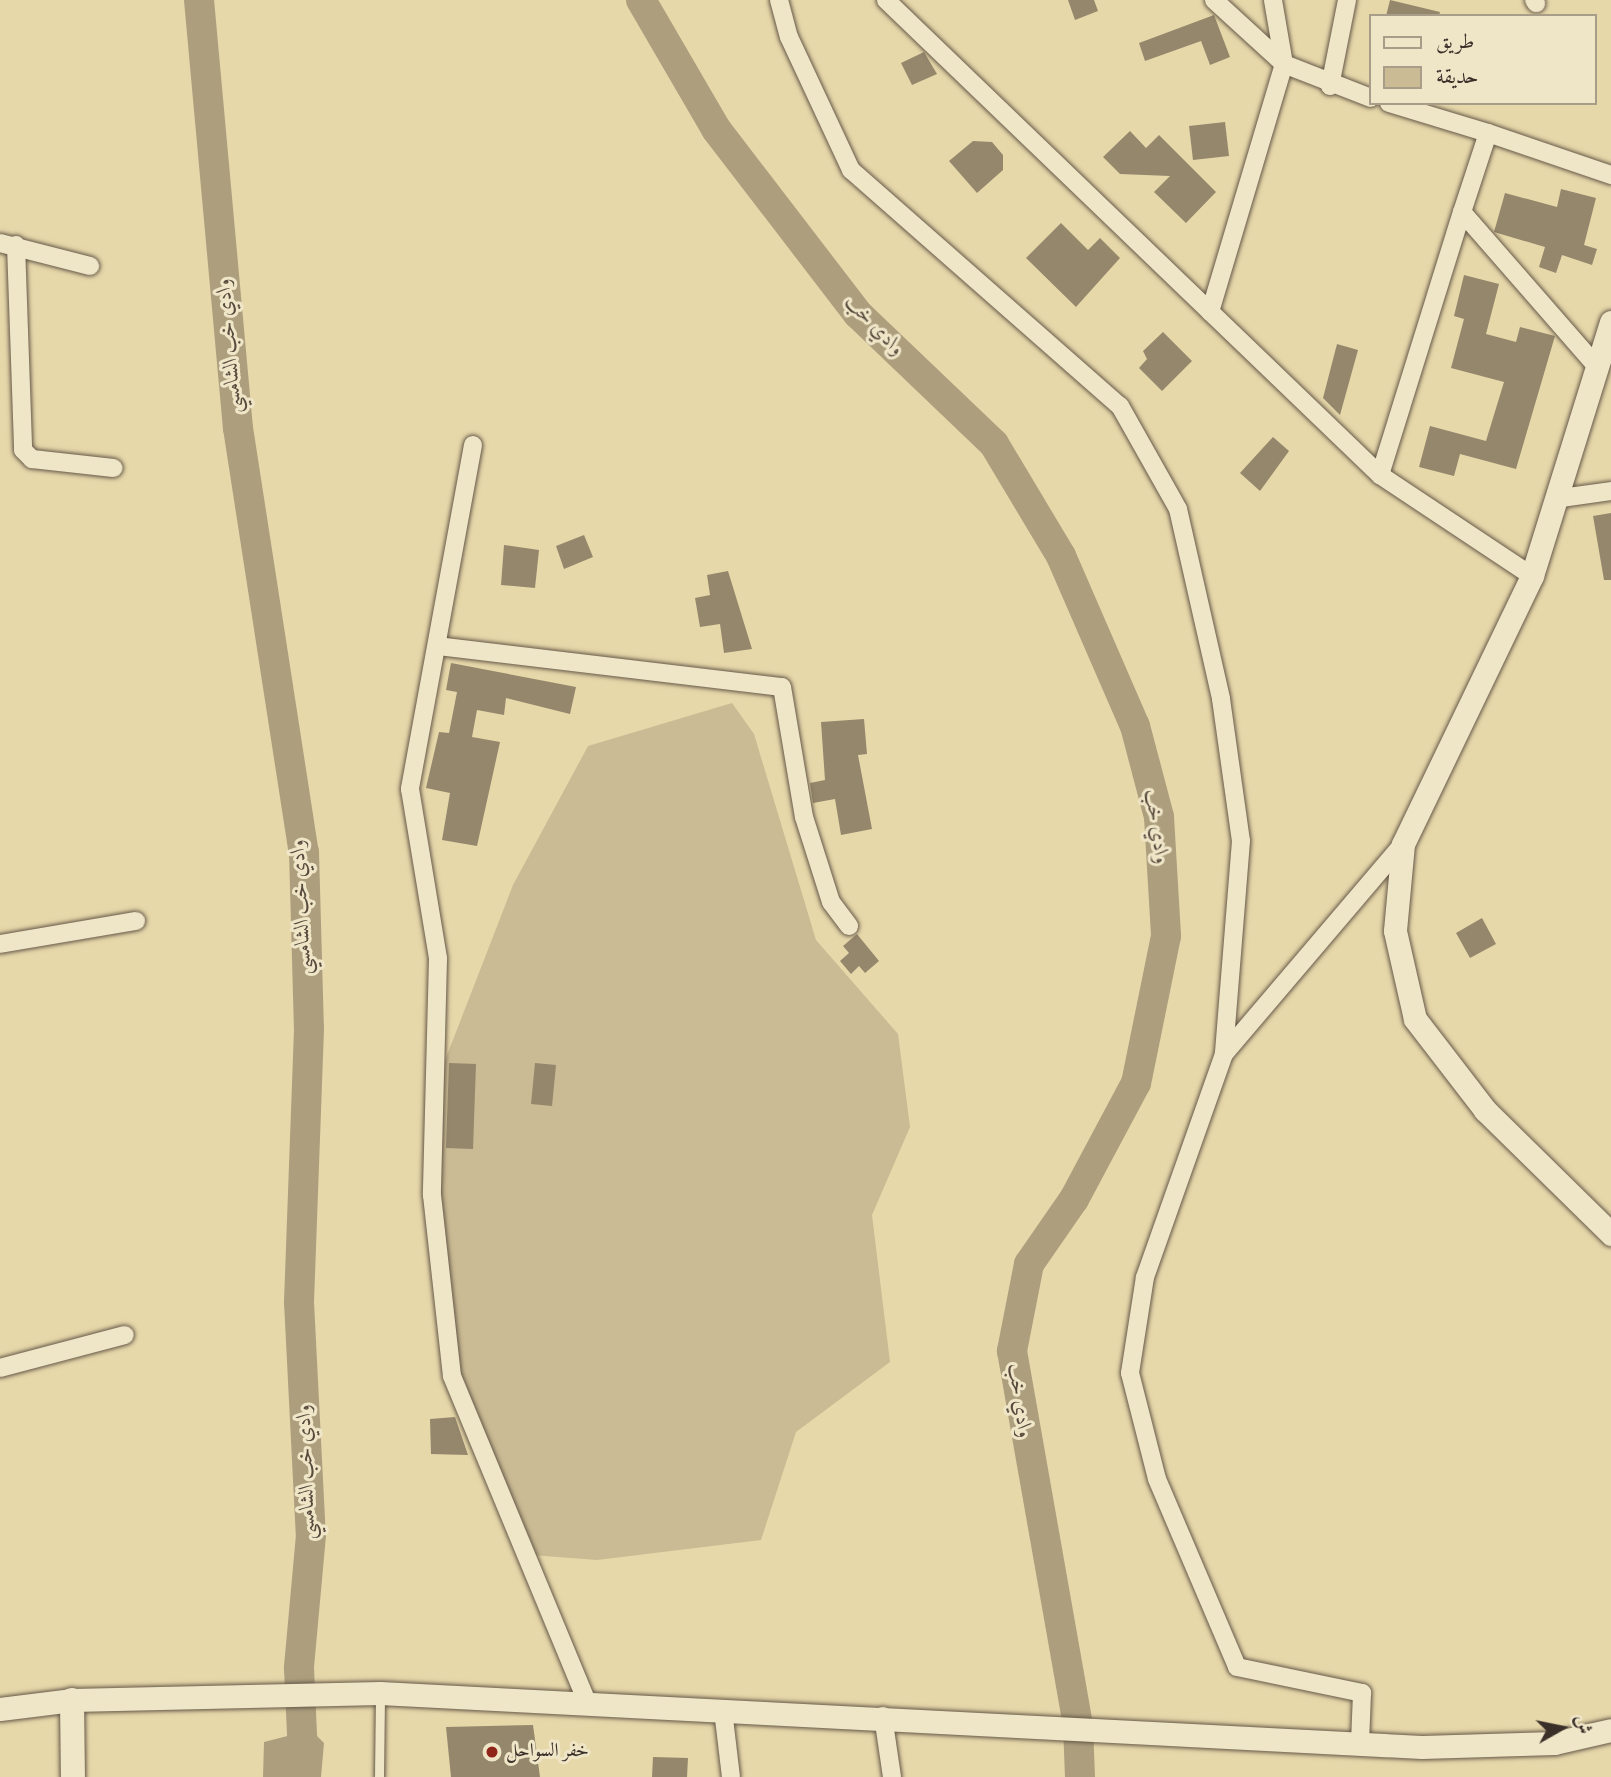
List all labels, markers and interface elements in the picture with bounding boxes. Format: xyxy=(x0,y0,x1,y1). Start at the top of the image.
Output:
legend xyxy=(1370,14,1597,105)
text: طريق xyxy=(1436,29,1474,56)
text: حديقة xyxy=(1436,64,1479,91)
water label: وادي خب الشامسي xyxy=(212,277,248,415)
water label: وادي خب xyxy=(839,290,909,362)
water label: وادي خب xyxy=(1138,788,1174,866)
water label: وادي خب الشامسي xyxy=(286,838,318,976)
water label: وادي خب xyxy=(1001,1362,1037,1440)
water label: وادي خب الشامسي xyxy=(292,1404,322,1540)
north arrow xyxy=(1527,1693,1597,1763)
text: ش xyxy=(1569,1714,1596,1736)
place label: خفر السواحل xyxy=(506,1741,589,1763)
marker: خفر السواحل xyxy=(484,1744,500,1760)

